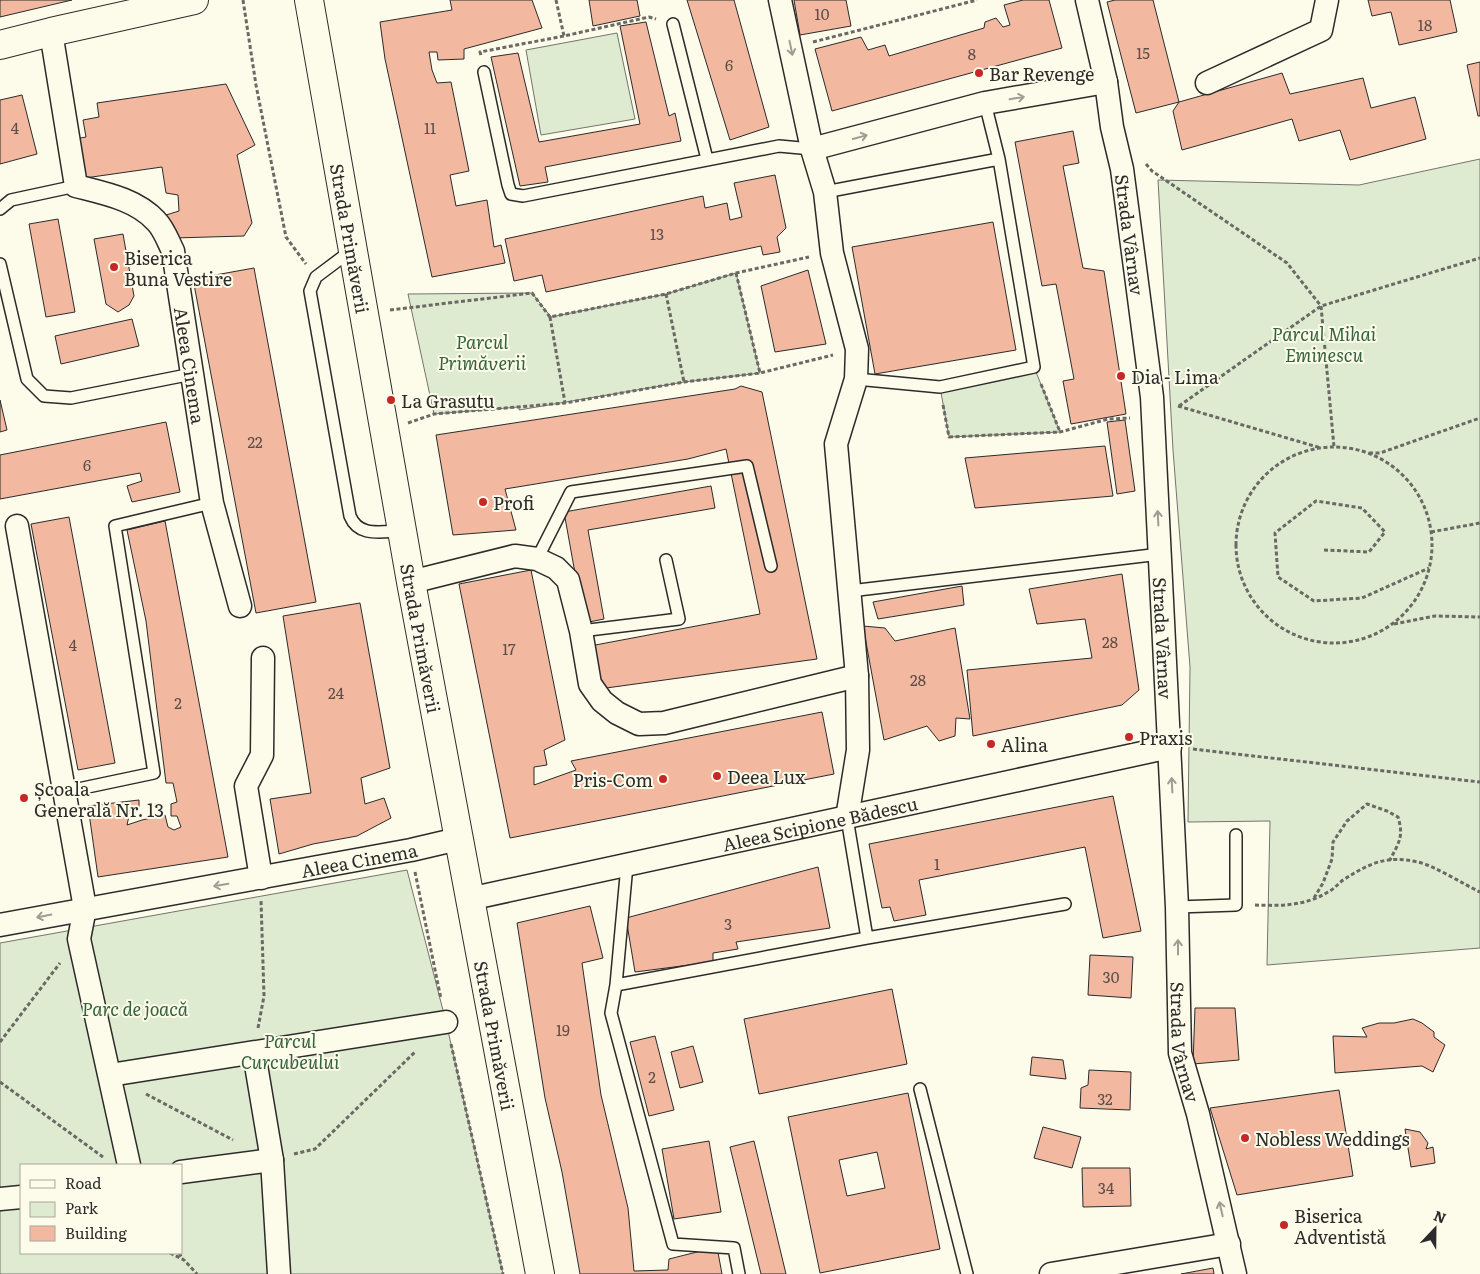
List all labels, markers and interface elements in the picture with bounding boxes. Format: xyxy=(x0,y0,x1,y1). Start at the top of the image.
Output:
house number: 10 xyxy=(815,2,830,25)
house number: 18 xyxy=(1418,13,1432,36)
one-way arrow xyxy=(786,39,796,55)
house number: 15 xyxy=(1136,41,1150,64)
house number: 8 xyxy=(968,42,976,65)
house number: 6 xyxy=(725,53,733,76)
place label: Bar Revenge xyxy=(989,60,1094,87)
marker: Bar Revenge xyxy=(973,67,985,79)
one-way arrow xyxy=(1009,92,1025,102)
house number: 4 xyxy=(11,116,19,139)
house number: 11 xyxy=(424,116,436,139)
one-way arrow xyxy=(851,132,867,141)
street label: Strada Primăverii xyxy=(324,161,377,315)
street label: Strada Vârnav xyxy=(1109,172,1152,297)
house number: 13 xyxy=(650,222,664,245)
place label: Biserica Buna Vestire xyxy=(124,244,232,292)
marker: Biserica Buna Vestire xyxy=(108,261,120,273)
street label: Aleea Cinema xyxy=(168,305,213,426)
park label: Parcul Mihai Eminescu xyxy=(1272,320,1377,368)
park label: Parcul Primăverii xyxy=(438,328,527,376)
place label: Dia - Lima xyxy=(1131,363,1219,390)
marker: Dia - Lima xyxy=(1115,370,1127,382)
place label: La Grasutu xyxy=(401,387,495,414)
marker: La Grasutu xyxy=(385,394,397,406)
house number: 22 xyxy=(247,430,263,453)
house number: 6 xyxy=(83,453,91,476)
place label: Profi xyxy=(493,489,535,516)
marker: Profi xyxy=(477,496,489,508)
one-way arrow xyxy=(1153,510,1163,526)
street label: Strada Primăverii xyxy=(394,561,449,715)
street label: Strada Vârnav xyxy=(1147,576,1180,700)
house number: 28 xyxy=(1102,630,1118,653)
house number: 4 xyxy=(69,633,77,656)
house number: 17 xyxy=(502,637,516,660)
house number: 28 xyxy=(910,668,926,691)
house number: 24 xyxy=(328,681,344,704)
house number: 2 xyxy=(174,691,182,714)
place label: Praxis xyxy=(1139,724,1192,751)
place label: Alina xyxy=(1001,731,1048,758)
marker: Praxis xyxy=(1123,731,1135,743)
marker: Alina xyxy=(985,738,997,750)
place label: Deea Lux xyxy=(727,763,806,790)
place label: Pris-Com xyxy=(573,766,653,793)
marker: Deea Lux xyxy=(711,770,723,782)
marker: Pris-Com xyxy=(657,773,669,785)
place label: Școala Generală Nr. 13 xyxy=(34,775,164,823)
one-way arrow xyxy=(1167,777,1177,793)
street label: Aleea Scipione Bădescu xyxy=(720,789,920,857)
marker: Școala Generală Nr. 13 xyxy=(18,792,30,804)
street label: Aleea Cinema xyxy=(299,835,420,883)
house number: 1 xyxy=(934,852,940,875)
one-way arrow xyxy=(213,880,229,890)
one-way arrow xyxy=(36,912,52,922)
house number: 3 xyxy=(724,912,732,935)
one-way arrow xyxy=(1173,939,1183,956)
street label: Strada Primăverii xyxy=(468,958,523,1112)
house number: 30 xyxy=(1103,965,1120,988)
street label: Strada Vârnav xyxy=(1165,981,1207,1106)
park label: Parc de joacă xyxy=(82,995,189,1022)
house number: 19 xyxy=(556,1018,570,1041)
park label: Parcul Curcubeului xyxy=(241,1027,340,1075)
house number: 2 xyxy=(648,1065,656,1088)
house number: 32 xyxy=(1097,1087,1113,1110)
place label: Nobless Weddings xyxy=(1255,1125,1410,1152)
marker: Nobless Weddings xyxy=(1239,1132,1251,1144)
legend xyxy=(20,1164,182,1254)
text: Road xyxy=(65,1171,101,1194)
house number: 34 xyxy=(1098,1176,1114,1199)
text: Park xyxy=(65,1196,99,1219)
one-way arrow xyxy=(1216,1202,1225,1218)
place label: Biserica Adventistă xyxy=(1294,1202,1387,1250)
north arrow xyxy=(1410,1204,1460,1254)
text: N xyxy=(1431,1205,1450,1228)
marker: Biserica Adventistă xyxy=(1278,1219,1290,1231)
text: Building xyxy=(65,1221,127,1244)

